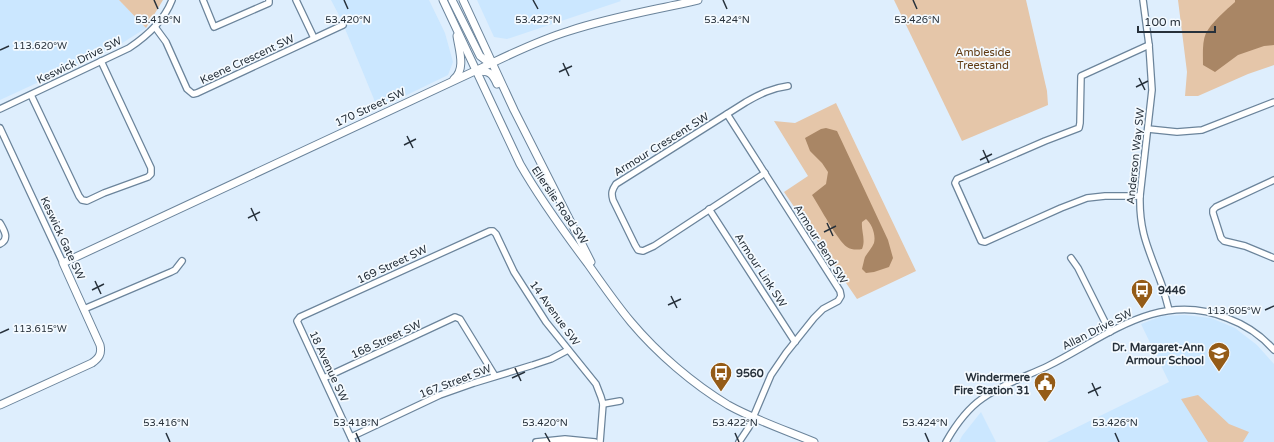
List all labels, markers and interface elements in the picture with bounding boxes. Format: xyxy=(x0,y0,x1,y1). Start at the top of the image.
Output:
scale bar xyxy=(1138,8,1215,34)
text: 53.418°N xyxy=(135,14,181,26)
text: 53.420°N xyxy=(325,14,371,26)
text: 53.422°N xyxy=(515,14,561,26)
text: 53.424°N xyxy=(704,14,750,26)
text: 53.426°N xyxy=(894,14,940,26)
text: 100 m xyxy=(1144,15,1181,29)
street label: Keene Crescent SW xyxy=(198,32,296,87)
street label: Keswick Drive SW xyxy=(35,34,124,87)
text: 113.620°W xyxy=(13,40,67,52)
park label: Ambleside Treestand xyxy=(955,46,1011,72)
street label: 170 Street SW xyxy=(333,86,407,129)
street label: Anderson Way SW xyxy=(1124,107,1147,205)
street label: Armour Crescent SW xyxy=(611,110,711,179)
street label: Ellerslie Road SW xyxy=(529,164,590,247)
street label: Keswick Gate SW xyxy=(38,194,88,282)
street label: Armour Bend SW xyxy=(791,202,850,286)
street label: Armour Link SW xyxy=(732,231,789,310)
street label: 169 Street SW xyxy=(355,243,429,286)
bus stop icon: 9446 xyxy=(1129,277,1155,310)
street label: 14 Avenue SW xyxy=(527,278,582,348)
place label: 9446 xyxy=(1158,284,1186,297)
text: 113.605°W xyxy=(1207,305,1261,317)
street label: Allan Drive SW xyxy=(1060,306,1135,353)
street label: 168 Street SW xyxy=(349,318,423,361)
text: 113.615°W xyxy=(13,323,67,335)
street label: 18 Avenue SW xyxy=(306,329,351,404)
school or university icon: Dr. Margaret-Ann Armour School xyxy=(1206,340,1232,373)
place label: Dr. Margaret-Ann Armour School xyxy=(1112,341,1204,367)
bus stop icon: 9560 xyxy=(708,360,734,393)
street label: 167 Street SW xyxy=(417,362,493,401)
place label: 9560 xyxy=(736,367,764,380)
public building icon: Windermere Fire Station 31 xyxy=(1032,370,1058,403)
place label: Windermere Fire Station 31 xyxy=(954,371,1031,397)
text: 53.416°N xyxy=(143,417,189,429)
text: 53.418°N xyxy=(333,417,379,429)
text: 53.420°N xyxy=(522,417,568,429)
text: 53.422°N xyxy=(712,417,758,429)
text: 53.424°N xyxy=(902,417,948,429)
text: 53.426°N xyxy=(1092,417,1138,429)

